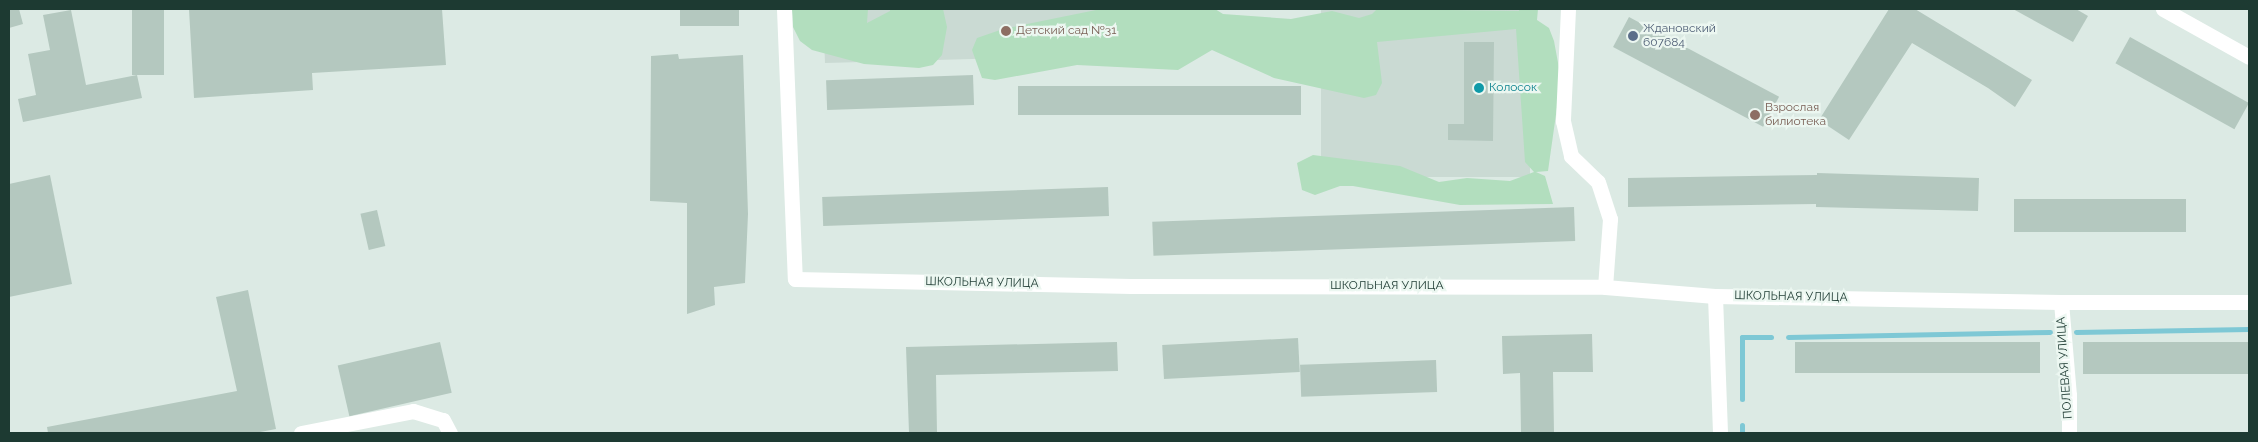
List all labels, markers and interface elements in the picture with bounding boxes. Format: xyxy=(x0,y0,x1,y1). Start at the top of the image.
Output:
place label: Ждановский 607684 xyxy=(1643,22,1716,50)
place label: Детский сад №31 xyxy=(1016,24,1116,38)
marker: Детский сад №31 xyxy=(1000,25,1012,37)
marker: Ждановский 607684 xyxy=(1627,30,1639,42)
place label: Колосок xyxy=(1489,81,1537,95)
marker: Колосок xyxy=(1473,82,1485,94)
place label: Взрослая билиотека xyxy=(1765,101,1826,129)
marker: Взрослая билиотека xyxy=(1749,109,1761,121)
street label: ШКОЛЬНАЯ УЛИЦА xyxy=(925,275,1039,291)
street label: ШКОЛЬНАЯ УЛИЦА xyxy=(1330,279,1444,293)
street label: ШКОЛЬНАЯ УЛИЦА xyxy=(1734,289,1848,305)
street label: ПОЛЕВАЯ УЛИЦА xyxy=(2054,316,2076,420)

